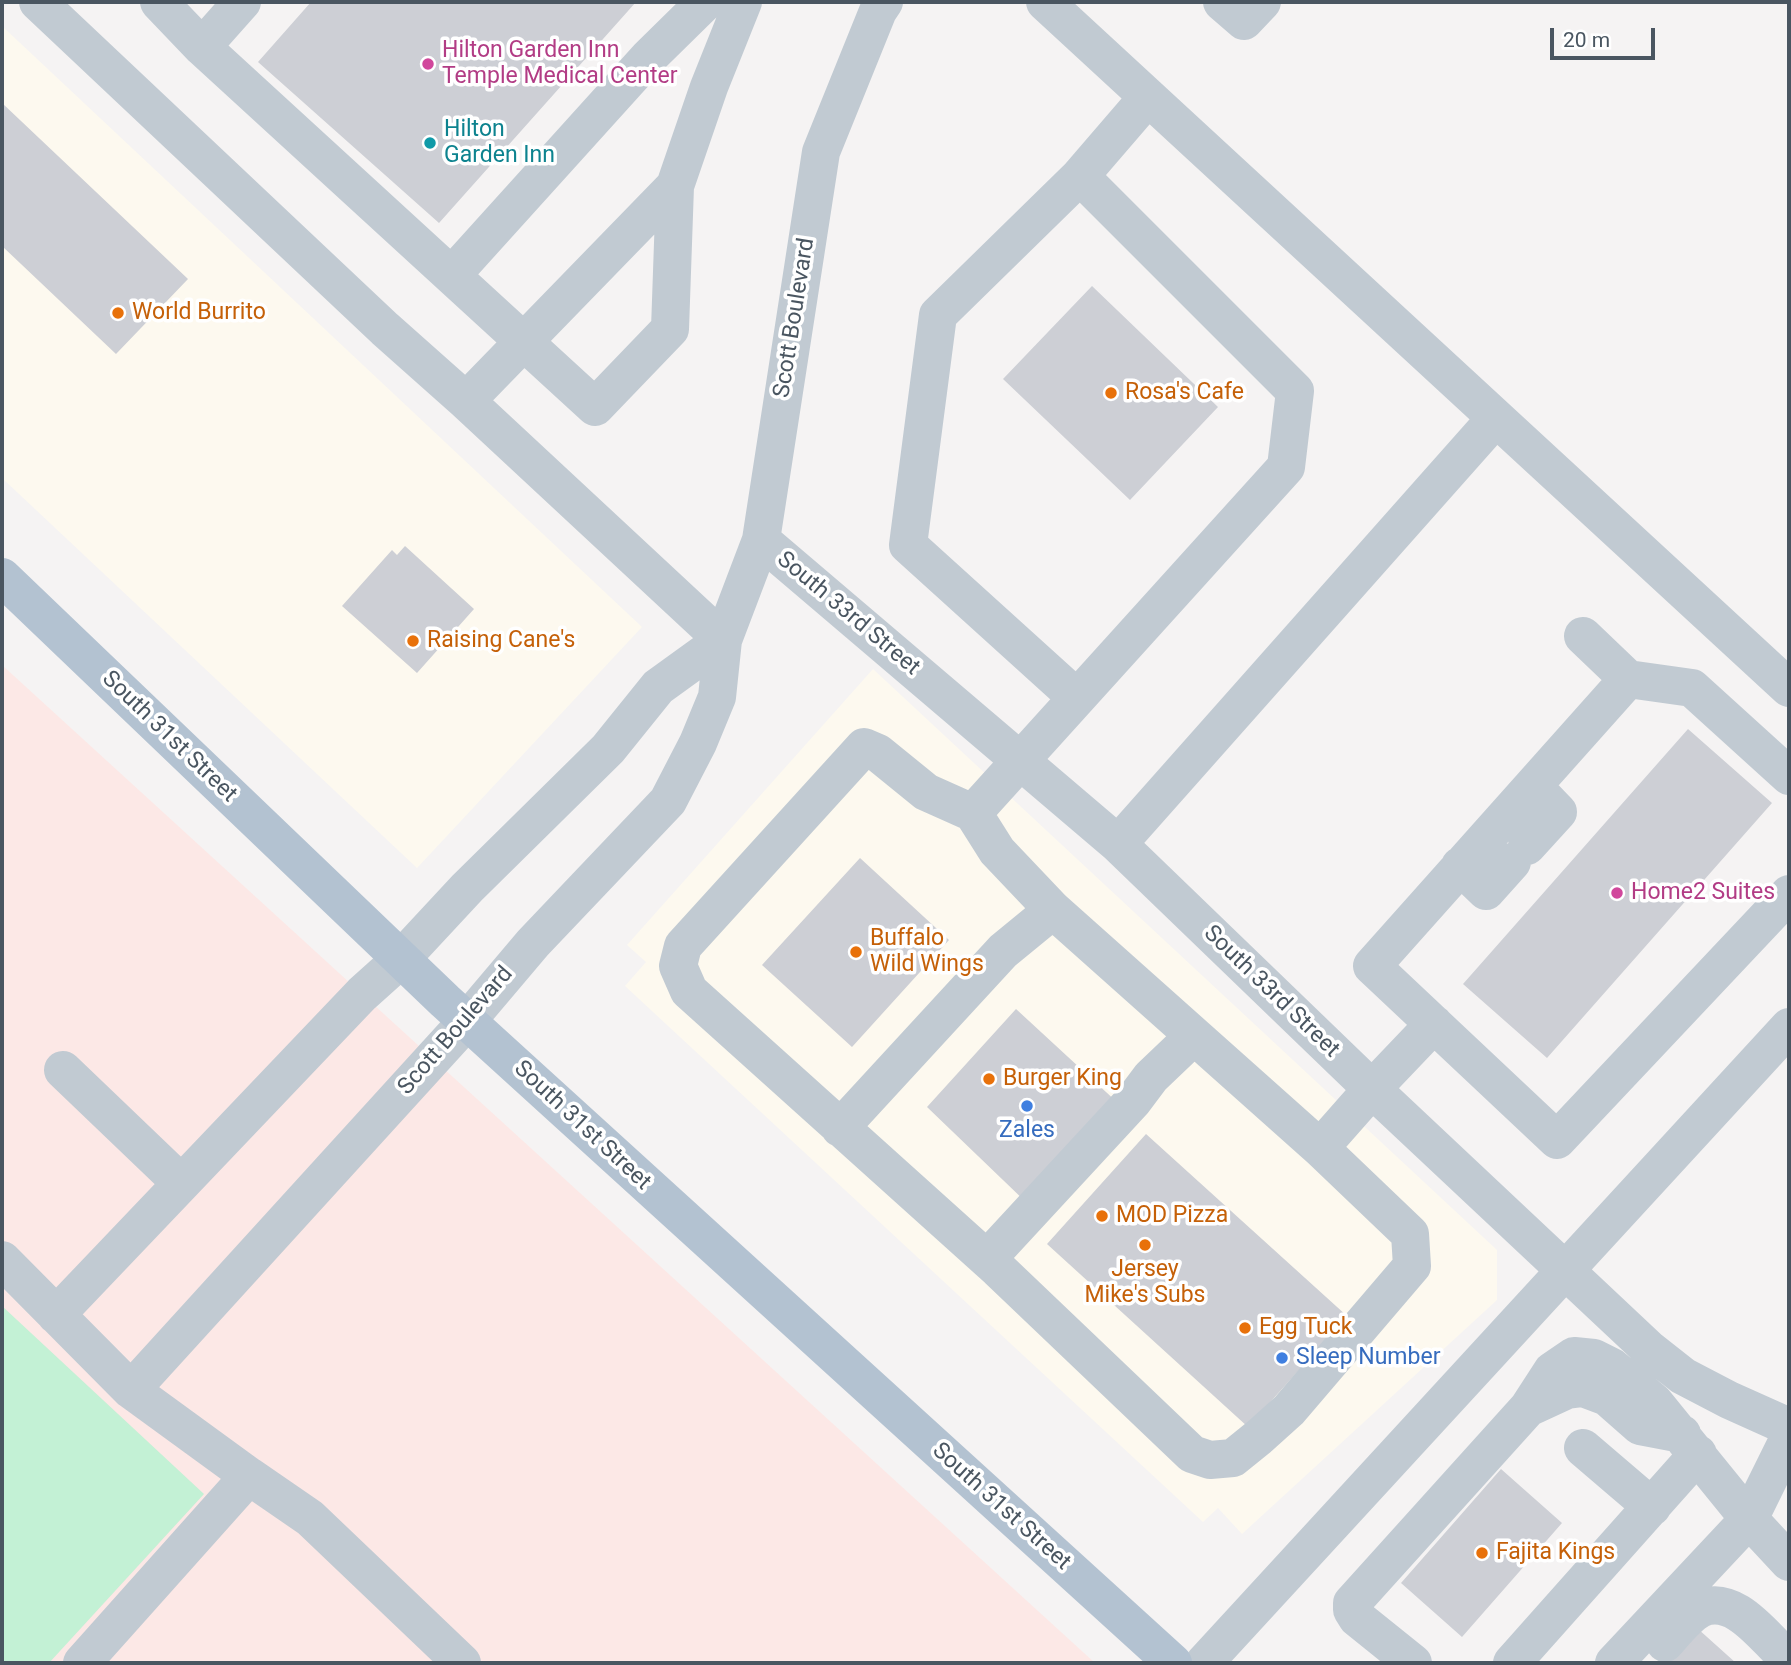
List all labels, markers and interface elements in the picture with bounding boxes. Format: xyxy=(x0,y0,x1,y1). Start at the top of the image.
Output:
scale bar xyxy=(1553,14,1658,58)
text: 20 m xyxy=(1563,28,1610,52)
place label: Hilton Garden Inn Temple Medical Center xyxy=(442,37,677,91)
marker: Hilton Garden Inn Temple Medical Center xyxy=(420,56,436,72)
place label: Hilton Garden Inn xyxy=(444,116,555,170)
marker: Hilton Garden Inn xyxy=(422,135,438,151)
street label: Scott Boulevard xyxy=(769,236,821,400)
place label: World Burrito xyxy=(132,299,266,327)
marker: World Burrito xyxy=(110,305,126,321)
place label: Rosa's Cafe xyxy=(1125,379,1244,407)
marker: Rosa's Cafe xyxy=(1103,385,1119,401)
street label: South 33rd Street xyxy=(771,546,925,682)
place label: Raising Cane's xyxy=(427,627,575,655)
marker: Raising Cane's xyxy=(405,633,421,649)
street label: South 31st Street xyxy=(96,666,242,808)
place label: Home2 Suites xyxy=(1631,879,1775,907)
marker: Home2 Suites xyxy=(1609,885,1625,901)
street label: South 33rd Street xyxy=(1197,920,1345,1064)
place label: Buffalo Wild Wings xyxy=(870,925,984,979)
marker: Buffalo Wild Wings xyxy=(848,944,864,960)
street label: Scott Boulevard xyxy=(393,961,519,1101)
street label: South 31st Street xyxy=(508,1056,656,1196)
place label: Burger King xyxy=(1003,1065,1122,1093)
marker: Burger King xyxy=(981,1071,997,1087)
marker: Zales xyxy=(1019,1098,1035,1114)
place label: Zales xyxy=(999,1117,1055,1145)
place label: MOD Pizza xyxy=(1116,1202,1228,1230)
marker: MOD Pizza xyxy=(1094,1208,1110,1224)
marker: Jersey Mike's Subs xyxy=(1137,1237,1153,1253)
place label: Jersey Mike's Subs xyxy=(1085,1256,1205,1310)
place label: Egg Tuck xyxy=(1259,1314,1352,1342)
marker: Egg Tuck xyxy=(1237,1320,1253,1336)
place label: Sleep Number xyxy=(1296,1344,1440,1372)
marker: Sleep Number xyxy=(1274,1350,1290,1366)
street label: South 31st Street xyxy=(926,1438,1076,1576)
place label: Fajita Kings xyxy=(1496,1539,1615,1567)
marker: Fajita Kings xyxy=(1474,1545,1490,1561)

